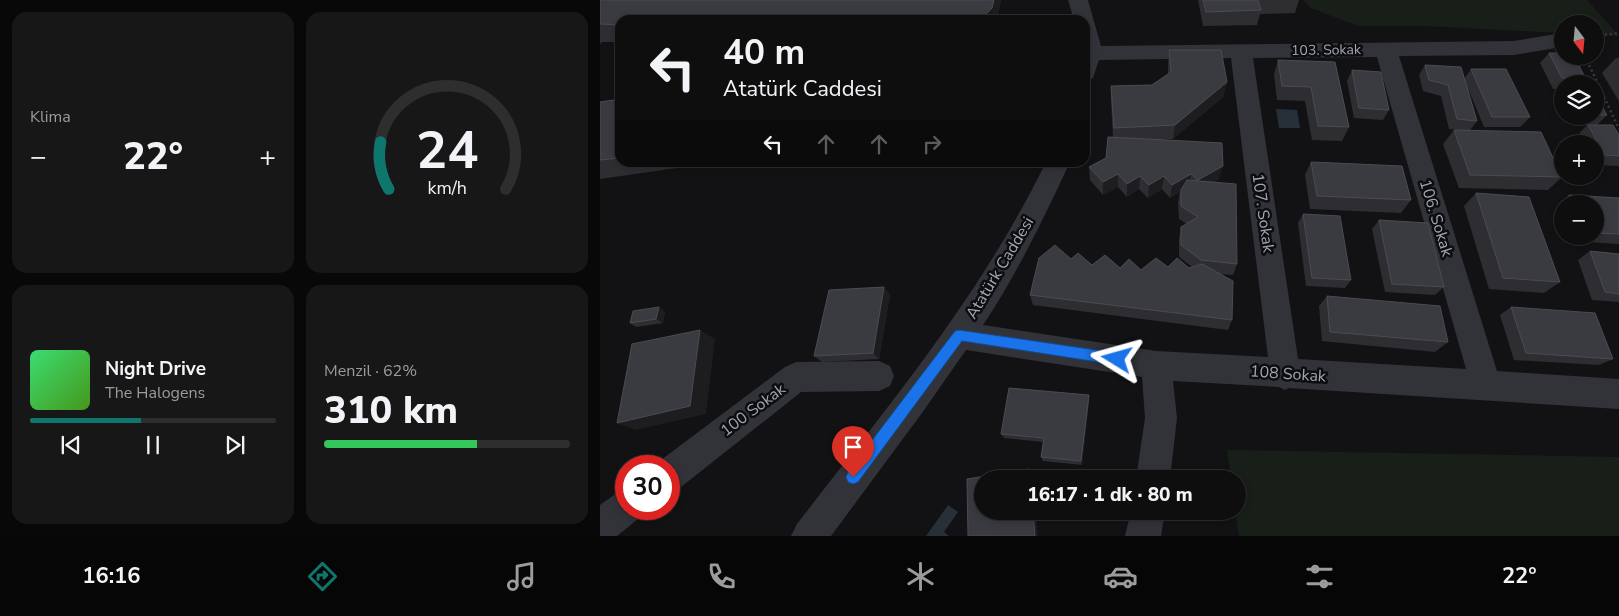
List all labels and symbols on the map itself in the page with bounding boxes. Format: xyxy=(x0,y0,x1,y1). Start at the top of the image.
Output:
north arrow xyxy=(1554,15,1604,65)
street label: 103. Sokak xyxy=(1291,40,1362,60)
street label: 107. Sokak xyxy=(1247,172,1280,255)
street label: 106. Sokak xyxy=(1414,177,1458,260)
street label: Atatürk Caddesi xyxy=(961,213,1039,323)
position arrow xyxy=(1090,332,1142,384)
street label: 108 Sokak xyxy=(1249,360,1328,388)
street label: 100 Sokak xyxy=(716,378,791,442)
pin xyxy=(832,426,874,477)
speed limit sign: 30 xyxy=(615,455,680,520)

